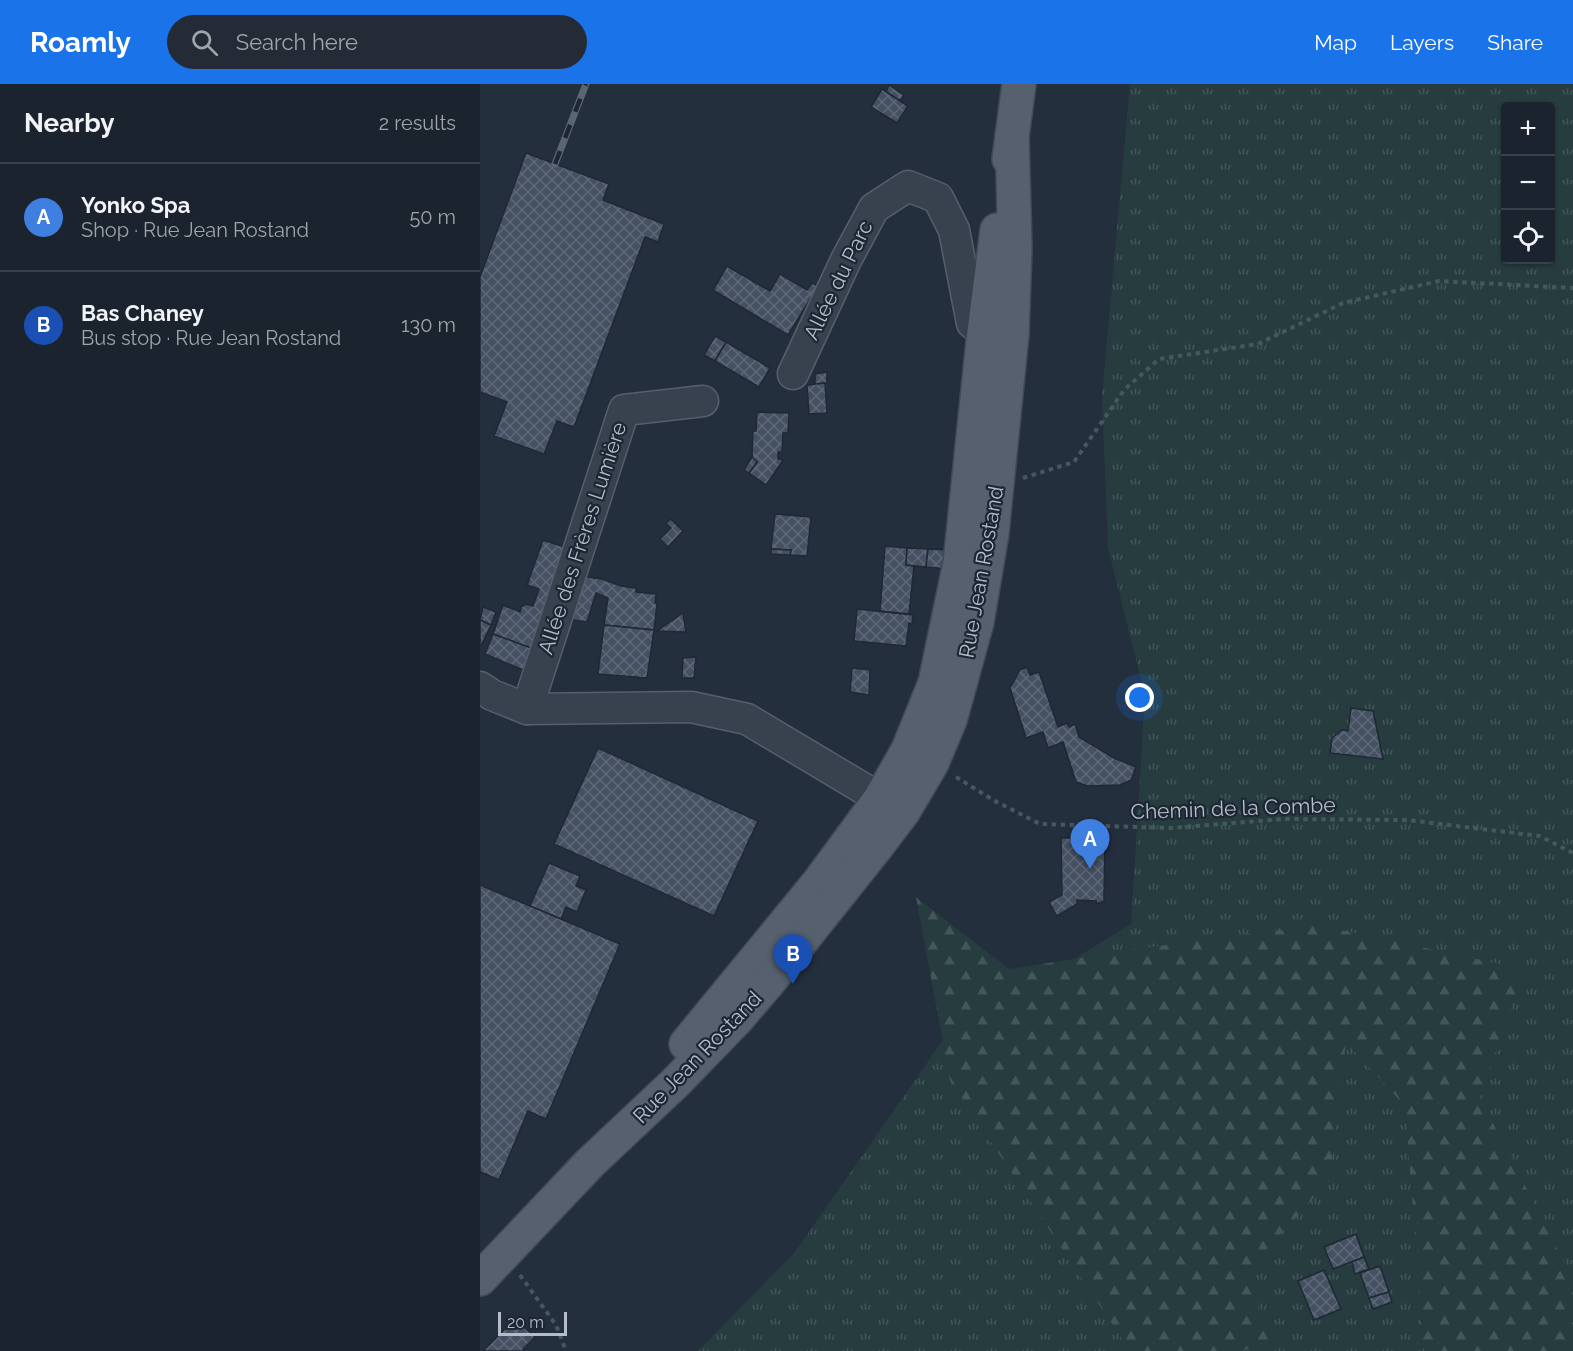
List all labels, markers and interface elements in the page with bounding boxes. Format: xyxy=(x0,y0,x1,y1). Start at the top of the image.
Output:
search box xyxy=(167,15,587,69)
text: Roamly xyxy=(30,26,131,59)
icon: search xyxy=(188,26,221,59)
text: Search here xyxy=(236,29,358,55)
text: Map xyxy=(1314,30,1357,55)
text: Layers xyxy=(1390,30,1454,55)
text: Share xyxy=(1487,30,1543,55)
map controls xyxy=(1501,102,1555,264)
button: + xyxy=(1501,102,1555,156)
text: Nearby xyxy=(24,108,114,138)
text: 2 results xyxy=(379,111,456,135)
button: − xyxy=(1501,156,1555,210)
text: Yonko Spa xyxy=(81,192,190,218)
text: A xyxy=(37,205,50,229)
text: 50 m xyxy=(409,205,456,229)
button: locate xyxy=(1501,210,1555,264)
street label: Allée du Parc xyxy=(798,216,878,344)
text: Shop · Rue Jean Rostand xyxy=(81,218,309,242)
text: Bas Chaney xyxy=(81,300,204,326)
text: B xyxy=(37,313,50,337)
text: 130 m xyxy=(401,313,456,337)
text: Bus stop · Rue Jean Rostand xyxy=(81,326,341,350)
street label: Allée des Frères Lumière xyxy=(533,419,631,657)
street label: Rue Jean Rostand xyxy=(954,484,1008,660)
your location xyxy=(1125,683,1154,712)
street label: Chemin de la Combe xyxy=(1130,792,1336,824)
pin: A xyxy=(1070,820,1110,869)
pin: B xyxy=(774,934,812,984)
street label: Rue Jean Rostand xyxy=(627,986,767,1128)
scale bar xyxy=(498,1309,567,1336)
text: 20 m xyxy=(507,1313,544,1332)

